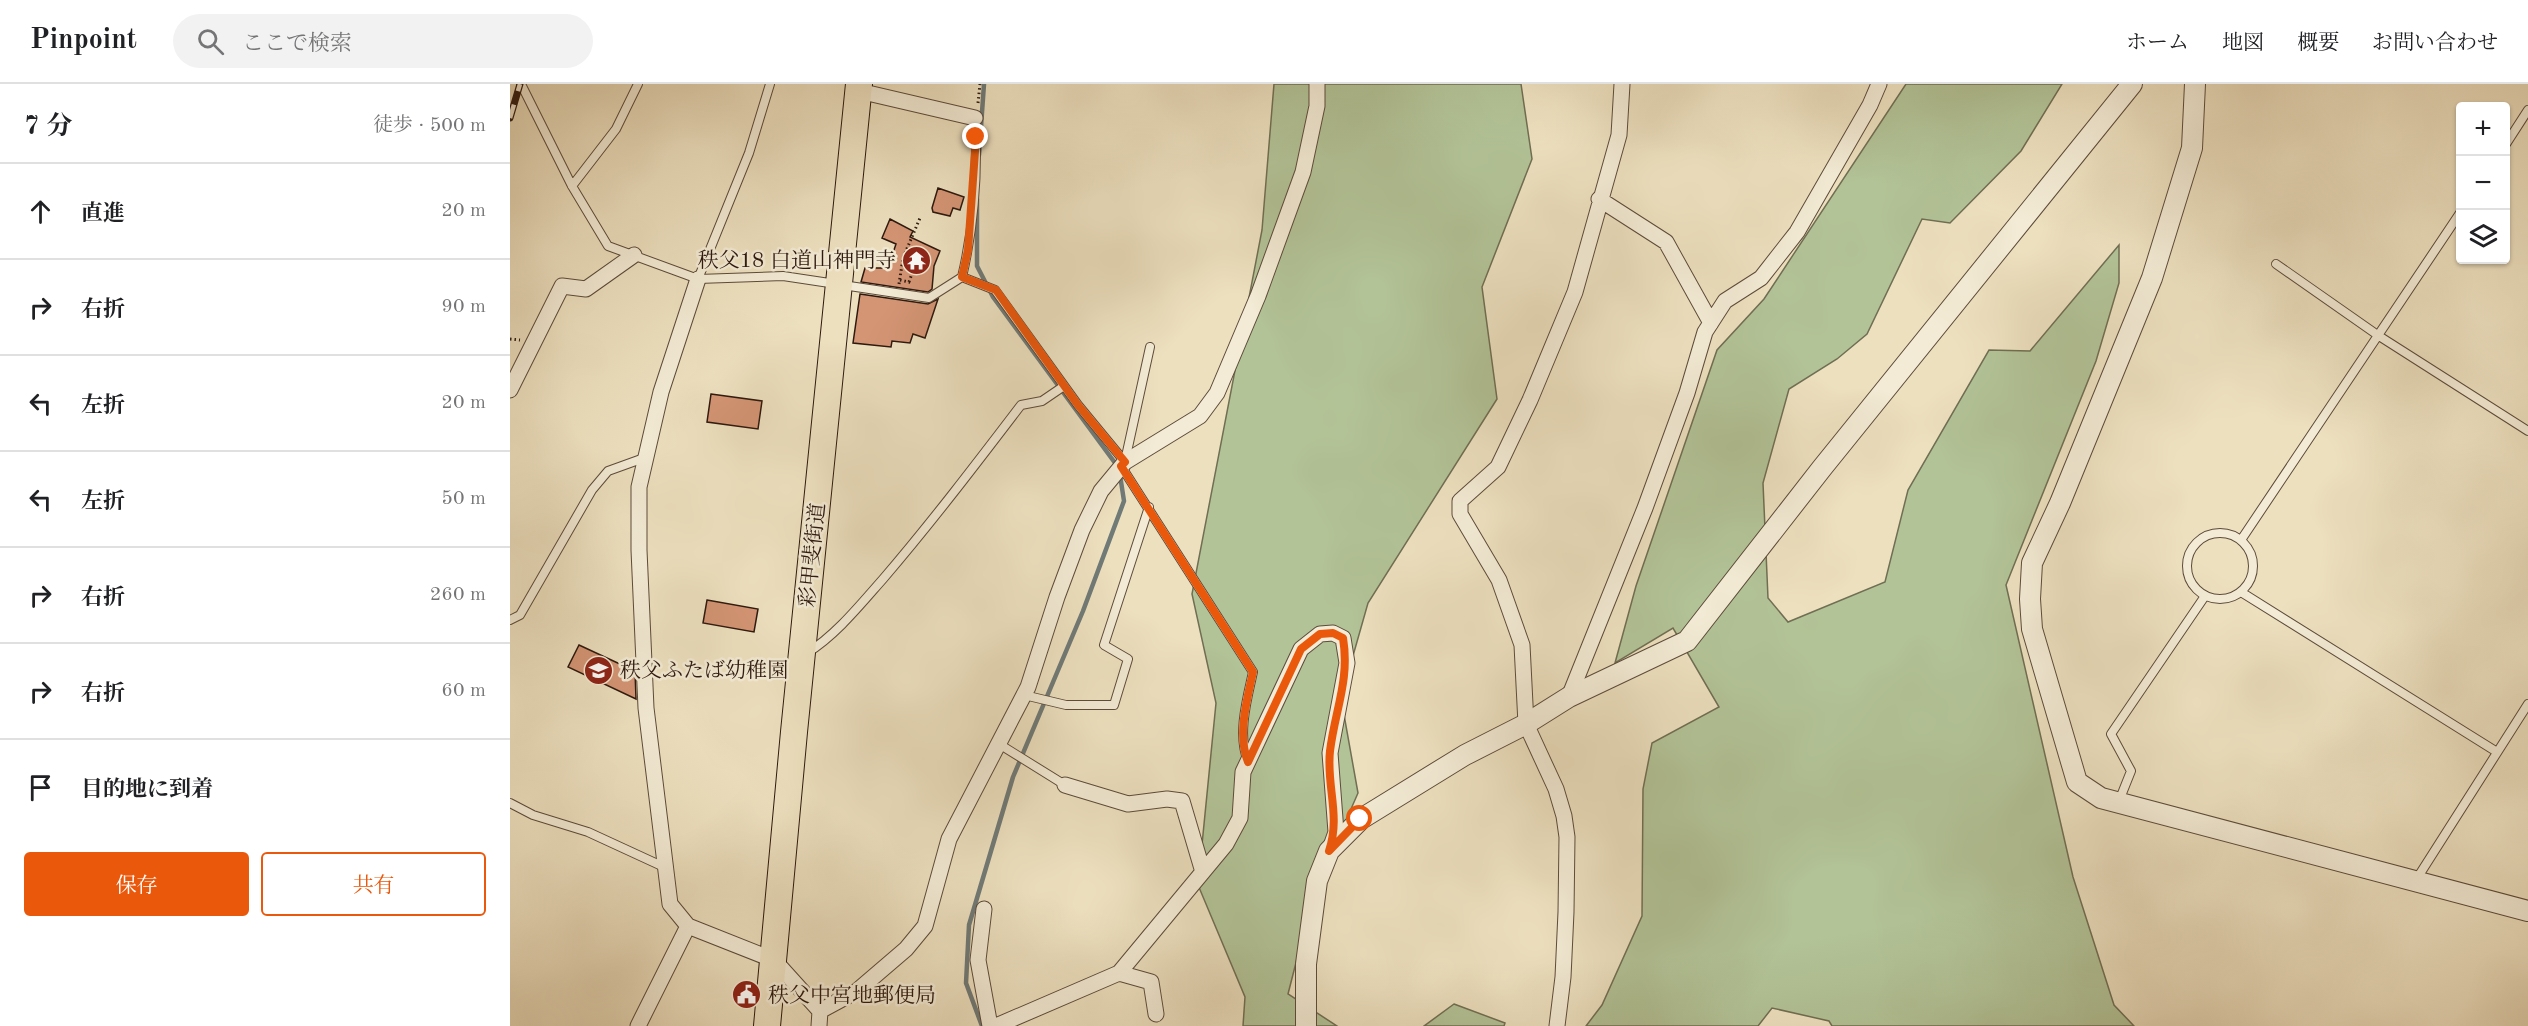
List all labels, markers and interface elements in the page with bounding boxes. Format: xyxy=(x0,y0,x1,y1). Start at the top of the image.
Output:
search box xyxy=(173,14,593,68)
icon: search xyxy=(194,25,227,58)
text: Pinpoint xyxy=(30,27,137,55)
text: ここで検索 xyxy=(242,33,352,55)
text: ホーム xyxy=(2126,33,2189,54)
text: 地図 xyxy=(2222,33,2264,54)
text: 概要 xyxy=(2297,33,2339,54)
text: お問い合わせ xyxy=(2372,33,2498,54)
map controls xyxy=(2456,102,2510,264)
button: + xyxy=(2456,102,2510,156)
text: 7 分 xyxy=(24,114,72,140)
text: 徒歩 · 500 m xyxy=(373,116,486,136)
route end xyxy=(962,123,988,149)
button: − xyxy=(2456,156,2510,210)
icon: ahead xyxy=(24,195,57,228)
text: 20 m xyxy=(441,201,486,221)
text: 直進 xyxy=(81,203,125,225)
button: layers xyxy=(2456,210,2510,264)
temple icon: 秩父18 白道山神門寺 xyxy=(901,244,933,276)
place label: 秩父18 白道山神門寺 xyxy=(698,249,896,272)
icon: right xyxy=(24,291,57,324)
text: 90 m xyxy=(441,297,486,317)
text: 右折 xyxy=(81,299,125,321)
icon: left xyxy=(24,387,57,420)
text: 20 m xyxy=(441,393,486,413)
text: 左折 xyxy=(81,395,125,417)
icon: left xyxy=(24,483,57,516)
text: 50 m xyxy=(441,489,486,509)
text: 左折 xyxy=(81,491,125,513)
street label: 彩甲斐街道 xyxy=(796,502,829,608)
icon: right xyxy=(24,579,57,612)
text: 260 m xyxy=(430,585,486,605)
text: 右折 xyxy=(81,587,125,609)
school or university icon: 秩父ふたば幼稚園 xyxy=(583,654,615,686)
place label: 秩父ふたば幼稚園 xyxy=(620,659,788,682)
icon: right xyxy=(24,675,57,708)
text: 60 m xyxy=(441,681,486,701)
text: 右折 xyxy=(81,683,125,705)
icon: arrive xyxy=(24,771,57,804)
text: 目的地に到着 xyxy=(81,779,213,801)
route start xyxy=(1346,805,1372,831)
button: 保存 xyxy=(24,852,249,916)
button: 共有 xyxy=(261,852,486,916)
public building icon: 秩父中宮地郵便局 xyxy=(731,979,763,1011)
place label: 秩父中宮地郵便局 xyxy=(768,984,936,1007)

